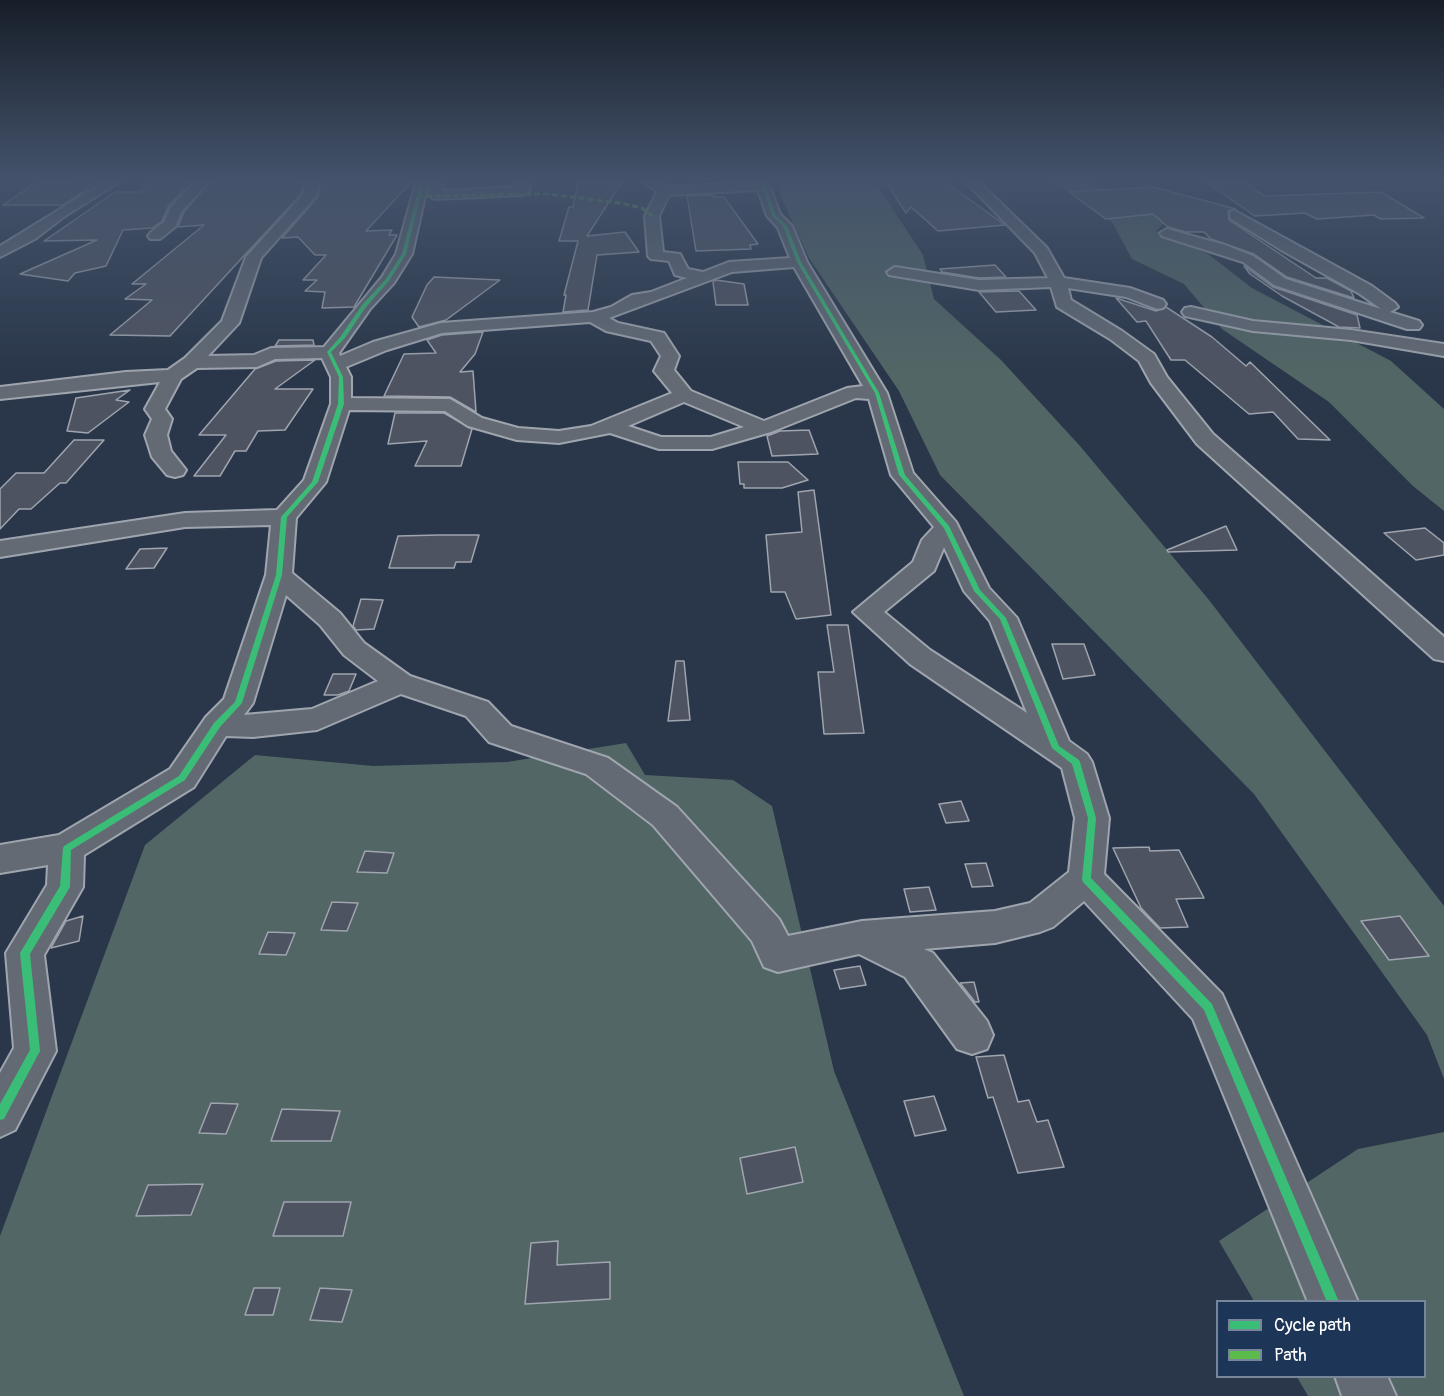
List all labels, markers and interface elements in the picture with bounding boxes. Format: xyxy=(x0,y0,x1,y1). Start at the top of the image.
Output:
legend xyxy=(1216,1300,1426,1378)
text: Cycle path xyxy=(1274,1314,1351,1337)
text: Path xyxy=(1274,1344,1307,1367)

